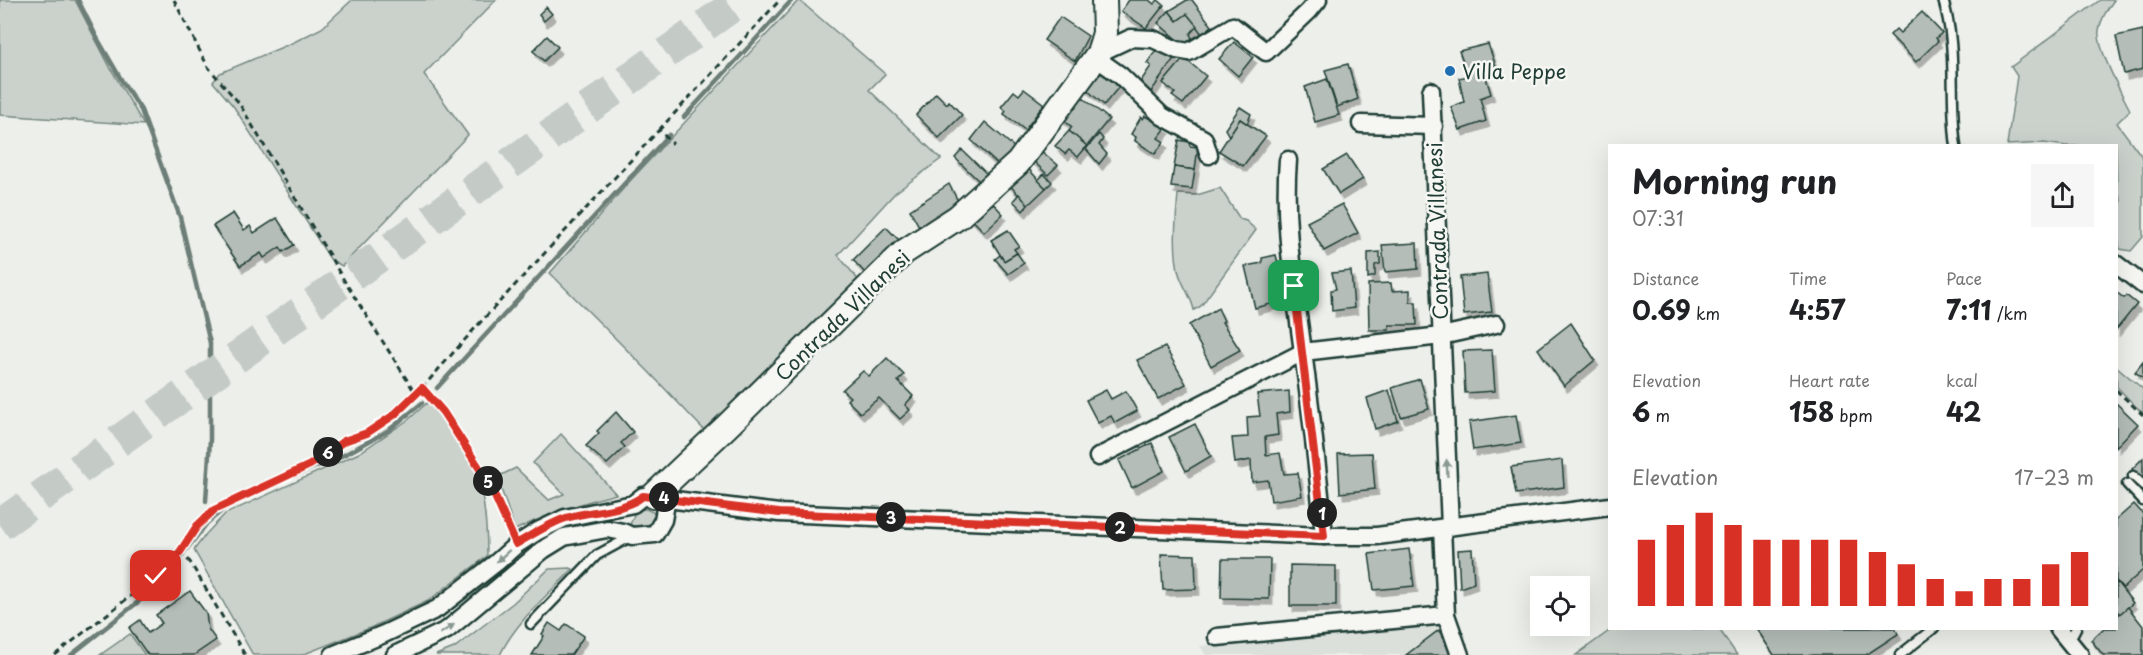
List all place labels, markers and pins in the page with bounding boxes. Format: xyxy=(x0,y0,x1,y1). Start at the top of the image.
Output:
place label: Villa Peppe xyxy=(1462,56,1566,86)
marker: Villa Peppe xyxy=(1443,64,1457,78)
pin xyxy=(1268,260,1319,311)
pin: 6 xyxy=(313,437,343,467)
pin: 5 xyxy=(473,466,503,496)
pin: 4 xyxy=(649,482,679,512)
pin: 1 xyxy=(1307,498,1337,528)
pin: 3 xyxy=(876,502,906,532)
pin: 2 xyxy=(1105,512,1135,542)
pin xyxy=(130,550,181,601)

